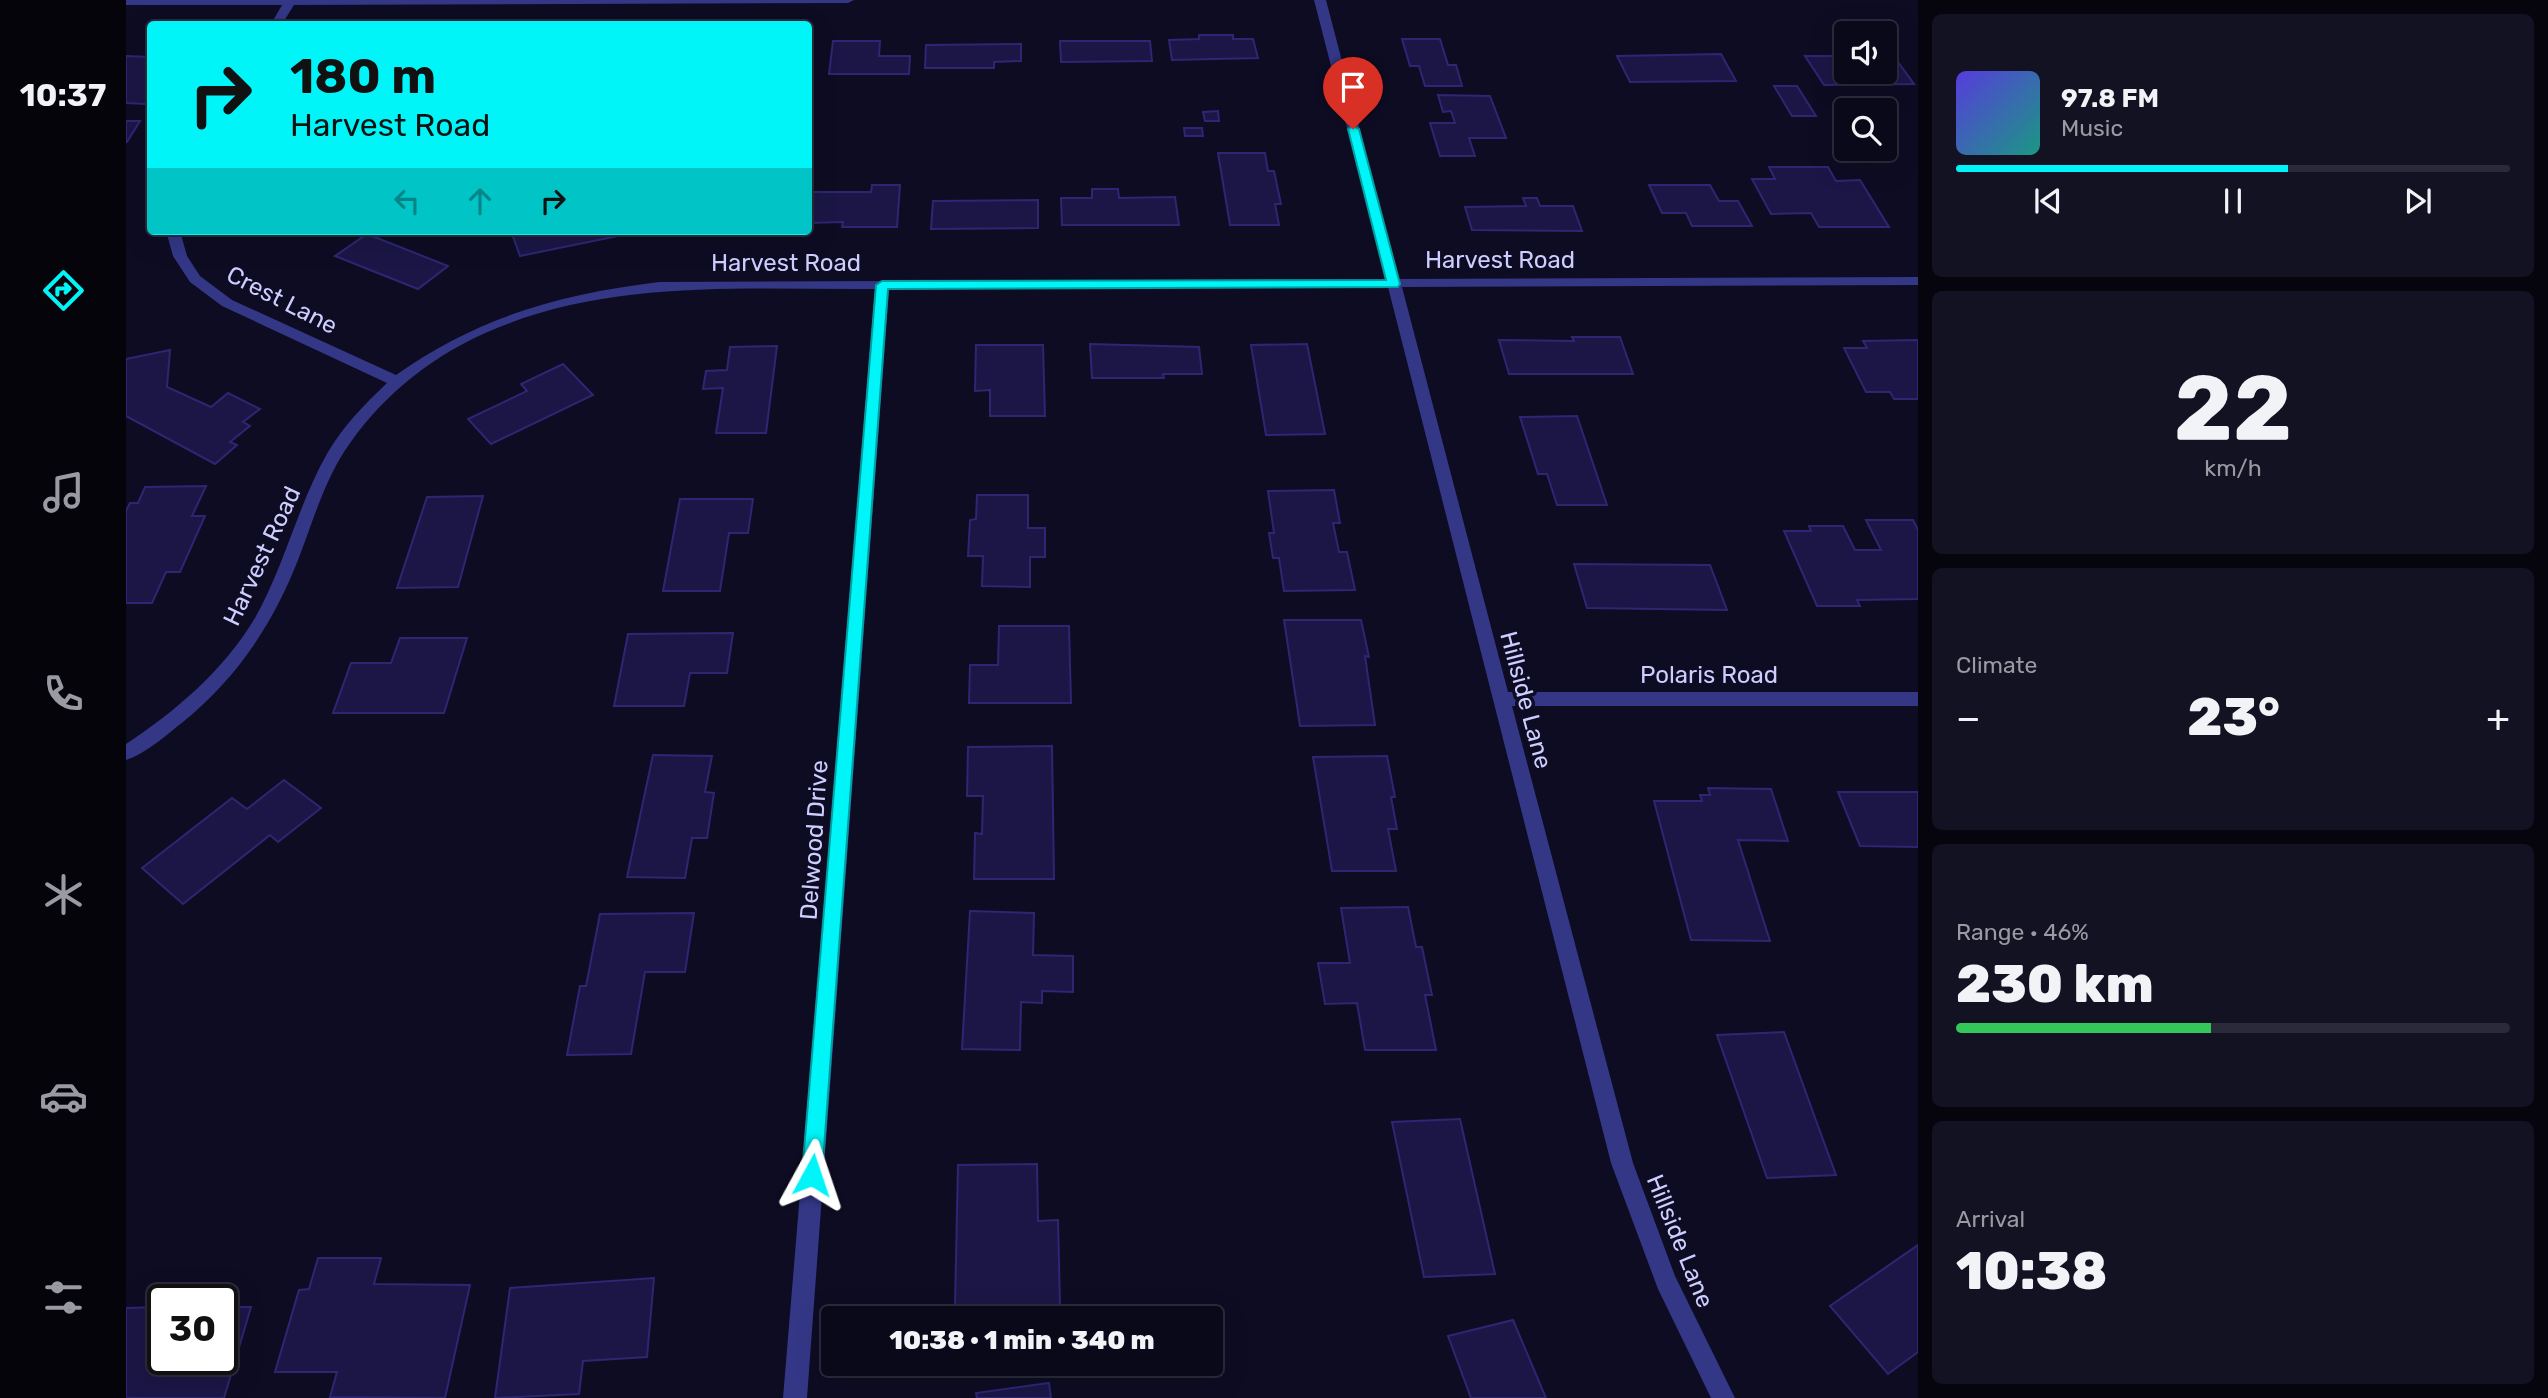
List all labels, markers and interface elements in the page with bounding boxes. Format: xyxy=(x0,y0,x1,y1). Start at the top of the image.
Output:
map controls xyxy=(1834,21,1897,161)
button: sound xyxy=(1834,21,1897,84)
text: 180 m xyxy=(290,47,436,105)
icon: right xyxy=(175,49,266,140)
pin xyxy=(1323,57,1383,129)
icon: arrive xyxy=(1334,68,1372,106)
text: 10:37 xyxy=(20,76,106,114)
text: 97.8 FM xyxy=(2061,83,2159,114)
button: search xyxy=(1834,98,1897,161)
text: Harvest Road xyxy=(290,106,490,144)
text: Music xyxy=(2061,114,2123,142)
icon: left xyxy=(388,182,426,220)
icon: ahead xyxy=(461,182,499,220)
icon: right xyxy=(534,182,572,220)
icon: previous xyxy=(2029,182,2067,220)
icon: pause xyxy=(2214,182,2252,220)
icon: next xyxy=(2399,182,2437,220)
street label: Harvest Road xyxy=(1425,246,1575,274)
street label: Harvest Road xyxy=(711,249,861,277)
street label: Crest Lane xyxy=(222,260,342,340)
icon: directions xyxy=(39,266,88,315)
text: 22 xyxy=(2174,354,2292,462)
text: km/h xyxy=(2204,454,2262,482)
icon: music xyxy=(39,468,88,517)
street label: Harvest Road xyxy=(218,482,306,630)
street label: Hillside Lane xyxy=(1494,628,1558,772)
text: Climate xyxy=(1956,651,2037,679)
street label: Polaris Road xyxy=(1640,661,1778,689)
icon: phone xyxy=(39,669,88,718)
text: 23° xyxy=(2187,686,2280,748)
text: − xyxy=(1956,695,1981,741)
text: + xyxy=(2486,695,2510,741)
street label: Delwood Drive xyxy=(794,759,834,921)
icon: climate xyxy=(39,870,88,919)
text: Range · 46% xyxy=(1956,918,2089,946)
text: 230 km xyxy=(1956,953,2154,1015)
icon: car xyxy=(39,1072,88,1121)
position arrow xyxy=(775,1138,849,1212)
street label: Hillside Lane xyxy=(1641,1170,1719,1312)
text: Arrival xyxy=(1956,1205,2025,1233)
text: 10:38 xyxy=(1956,1240,2107,1302)
icon: filters xyxy=(39,1273,88,1322)
speed limit sign: 30 xyxy=(147,1284,238,1375)
text: 10:38 · 1 min · 340 m xyxy=(889,1325,1155,1356)

